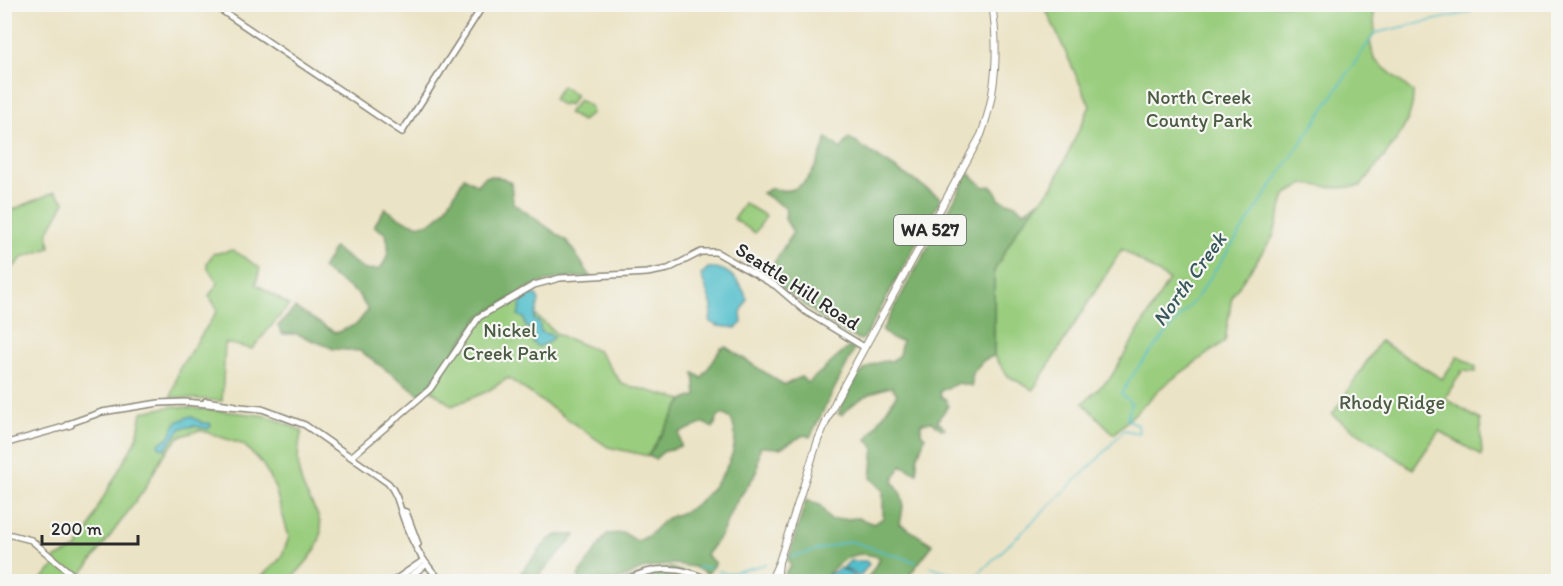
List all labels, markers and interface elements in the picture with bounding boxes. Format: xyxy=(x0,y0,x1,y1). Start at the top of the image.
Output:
park label: North Creek County Park xyxy=(1146,85,1252,132)
road number: WA 527 xyxy=(894,215,966,245)
water label: North Creek xyxy=(1147,226,1232,331)
street label: Seattle Hill Road xyxy=(731,237,865,335)
park label: Nickel Creek Park xyxy=(463,318,558,365)
park label: Rhody Ridge xyxy=(1339,390,1445,414)
scale bar xyxy=(42,508,138,546)
text: 200 m xyxy=(51,518,102,540)

